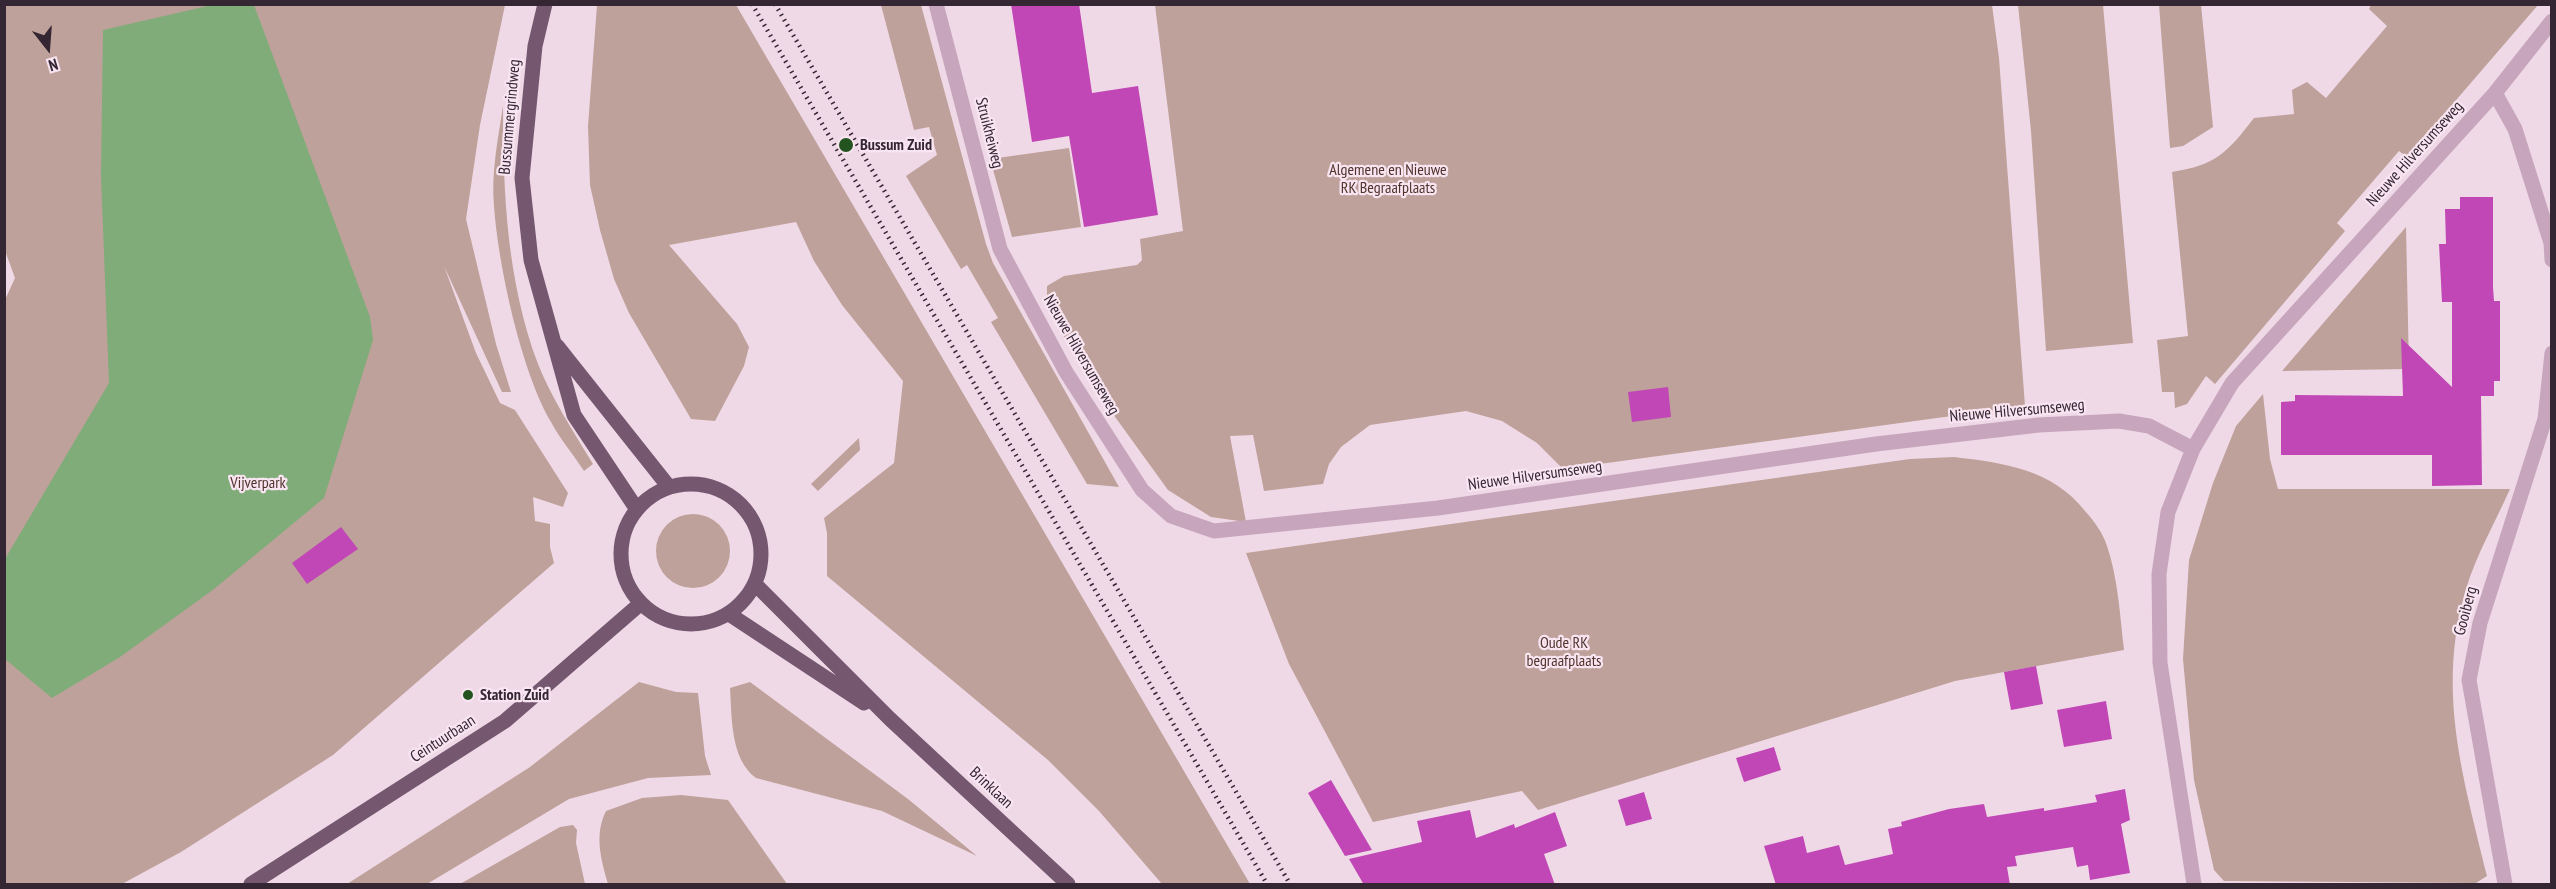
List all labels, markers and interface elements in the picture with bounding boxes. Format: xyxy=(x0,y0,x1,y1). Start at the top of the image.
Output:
north arrow xyxy=(18,18,78,78)
text: N xyxy=(46,54,60,76)
street label: Bussummergrindweg xyxy=(495,59,525,175)
street label: Struikheiweg xyxy=(971,96,1007,170)
street label: Nieuwe Hilversumseweg xyxy=(2363,97,2467,211)
place label: Bussum Zuid xyxy=(860,135,932,155)
marker: Bussum Zuid xyxy=(837,136,855,154)
park label: Algemene en Nieuwe RK Begraafplaats xyxy=(1329,160,1447,198)
street label: Nieuwe Hilversumseweg xyxy=(1039,292,1123,418)
street label: Nieuwe Hilversumseweg xyxy=(1949,396,2085,426)
street label: Nieuwe Hilversumseweg xyxy=(1467,457,1603,495)
park label: Vijverpark xyxy=(230,473,286,493)
street label: Gooiberg xyxy=(2450,584,2482,638)
park label: Oude RK begraafplaats xyxy=(1527,633,1601,671)
place label: Station Zuid xyxy=(480,685,549,705)
marker: Station Zuid xyxy=(461,688,475,702)
street label: Ceintuurbaan xyxy=(407,711,479,767)
street label: Brinklaan xyxy=(965,763,1017,813)

